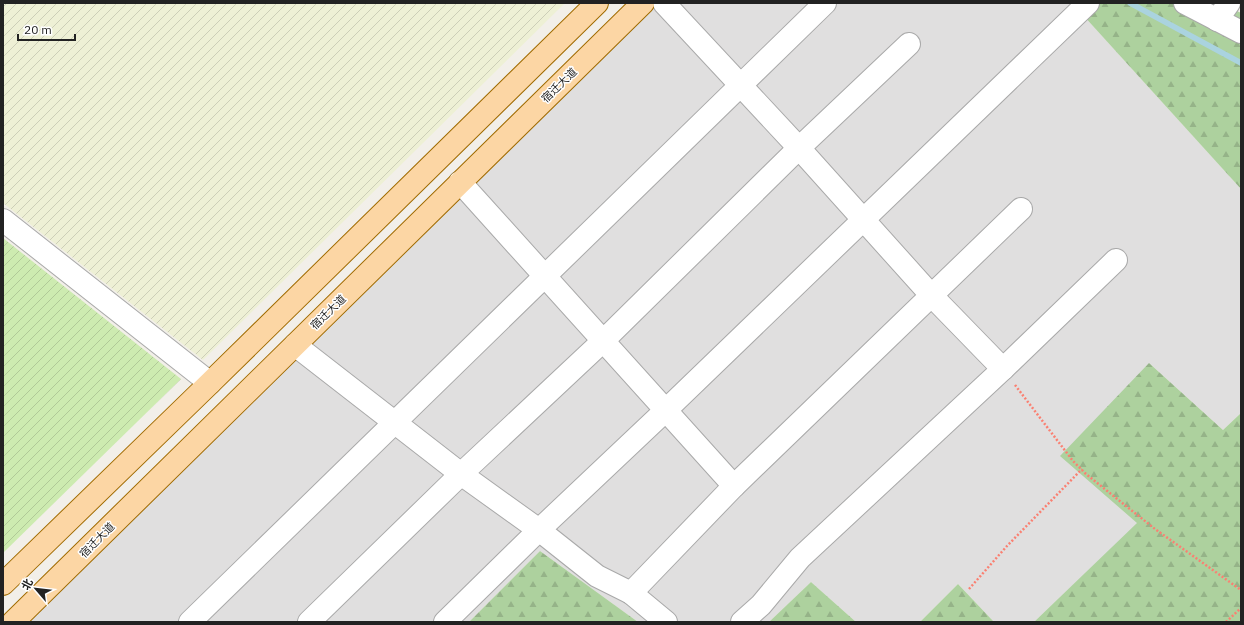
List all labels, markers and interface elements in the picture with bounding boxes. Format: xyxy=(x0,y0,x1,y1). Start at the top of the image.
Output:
scale bar xyxy=(18,16,75,42)
text: 20 m xyxy=(24,22,52,37)
street label: 宿迁大道 xyxy=(538,65,580,105)
street label: 宿迁大道 xyxy=(307,292,349,332)
street label: 宿迁大道 xyxy=(76,519,118,561)
north arrow xyxy=(16,569,56,609)
text: 北 xyxy=(18,576,36,592)

